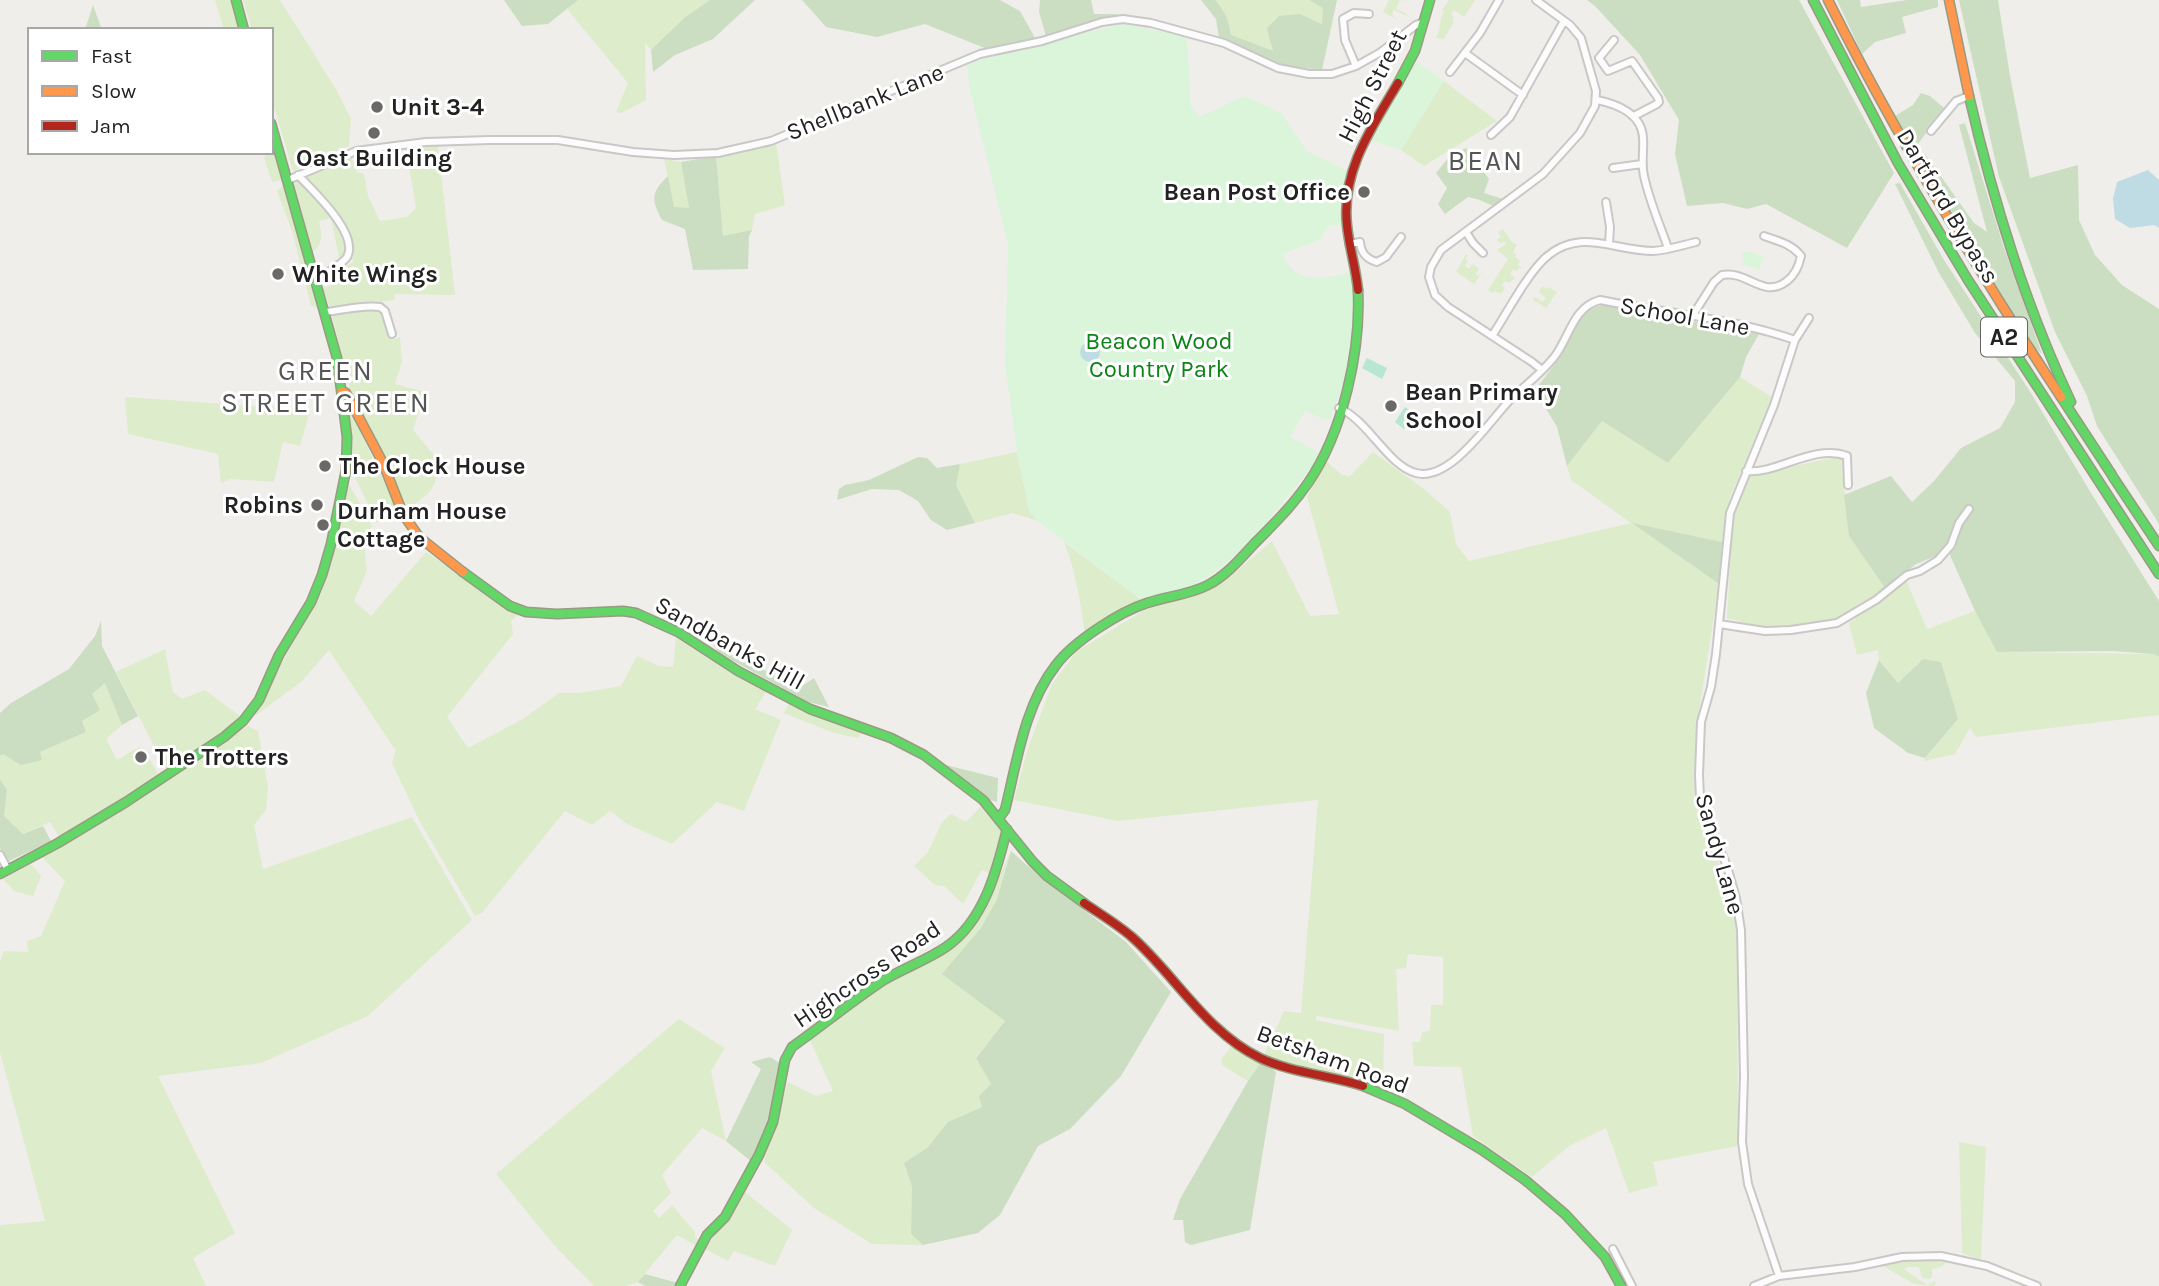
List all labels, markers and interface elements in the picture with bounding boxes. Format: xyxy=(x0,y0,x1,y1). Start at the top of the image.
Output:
street label: High Street xyxy=(1332,25,1412,147)
legend xyxy=(28,28,273,154)
text: Fast xyxy=(91,44,132,68)
street label: Shellbank Lane xyxy=(782,58,948,146)
text: Slow xyxy=(91,79,136,103)
place label: Unit 3-4 xyxy=(391,93,484,121)
marker: Unit 3-4 xyxy=(369,99,385,115)
text: Jam xyxy=(91,114,131,138)
street label: Dartford Bypass xyxy=(1891,124,2005,288)
marker: Oast Building xyxy=(366,125,382,141)
place label: Oast Building xyxy=(296,144,452,172)
district label: BEAN xyxy=(1448,144,1524,177)
place label: Bean Post Office xyxy=(1164,178,1350,206)
marker: Bean Post Office xyxy=(1356,184,1372,200)
place label: White Wings xyxy=(292,260,438,288)
marker: White Wings xyxy=(270,266,286,282)
street label: School Lane xyxy=(1618,291,1752,341)
road number: A2 xyxy=(1981,318,2027,356)
park label: Beacon Wood Country Park xyxy=(1085,327,1233,383)
district label: GREEN STREET GREEN xyxy=(221,354,431,419)
place label: Bean Primary School xyxy=(1405,378,1558,434)
marker: Bean Primary School xyxy=(1383,398,1399,414)
place label: The Clock House xyxy=(339,452,526,480)
marker: The Clock House xyxy=(317,458,333,474)
place label: Robins xyxy=(224,491,303,519)
marker: Robins xyxy=(309,497,325,513)
place label: Durham House Cottage xyxy=(337,497,507,553)
marker: Durham House Cottage xyxy=(315,517,331,533)
street label: Sandbanks Hill xyxy=(650,590,810,696)
place label: The Trotters xyxy=(155,743,289,771)
marker: The Trotters xyxy=(133,749,149,765)
street label: Sandy Lane xyxy=(1689,790,1751,918)
street label: Highcross Road xyxy=(788,914,946,1034)
street label: Betsham Road xyxy=(1253,1018,1413,1100)

